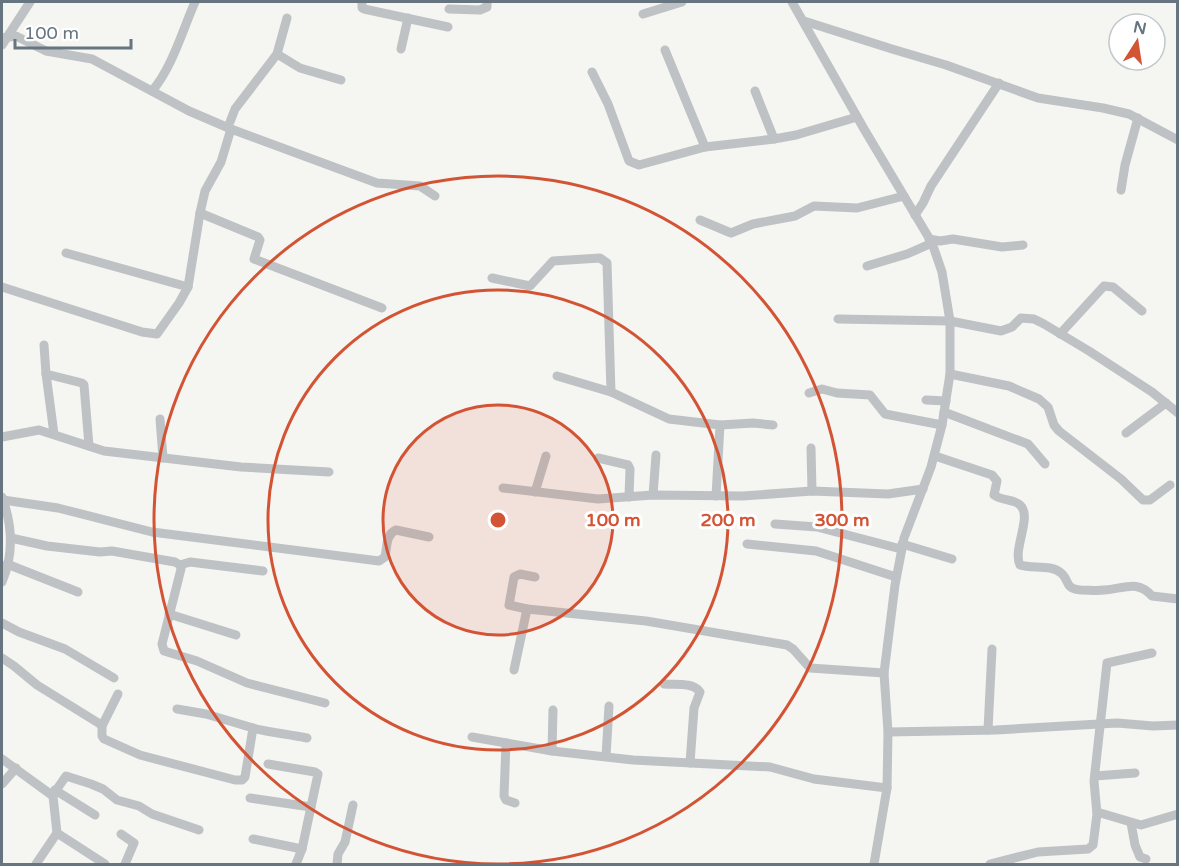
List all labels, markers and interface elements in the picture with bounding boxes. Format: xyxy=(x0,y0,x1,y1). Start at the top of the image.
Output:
scale bar xyxy=(15,12,130,50)
north arrow xyxy=(1107,12,1167,72)
text: N xyxy=(1132,17,1148,39)
text: 100 m xyxy=(24,22,79,44)
text: 100 m xyxy=(585,509,641,531)
text: 200 m xyxy=(700,509,756,531)
text: 300 m xyxy=(814,509,870,531)
centre of rings xyxy=(488,510,508,530)

